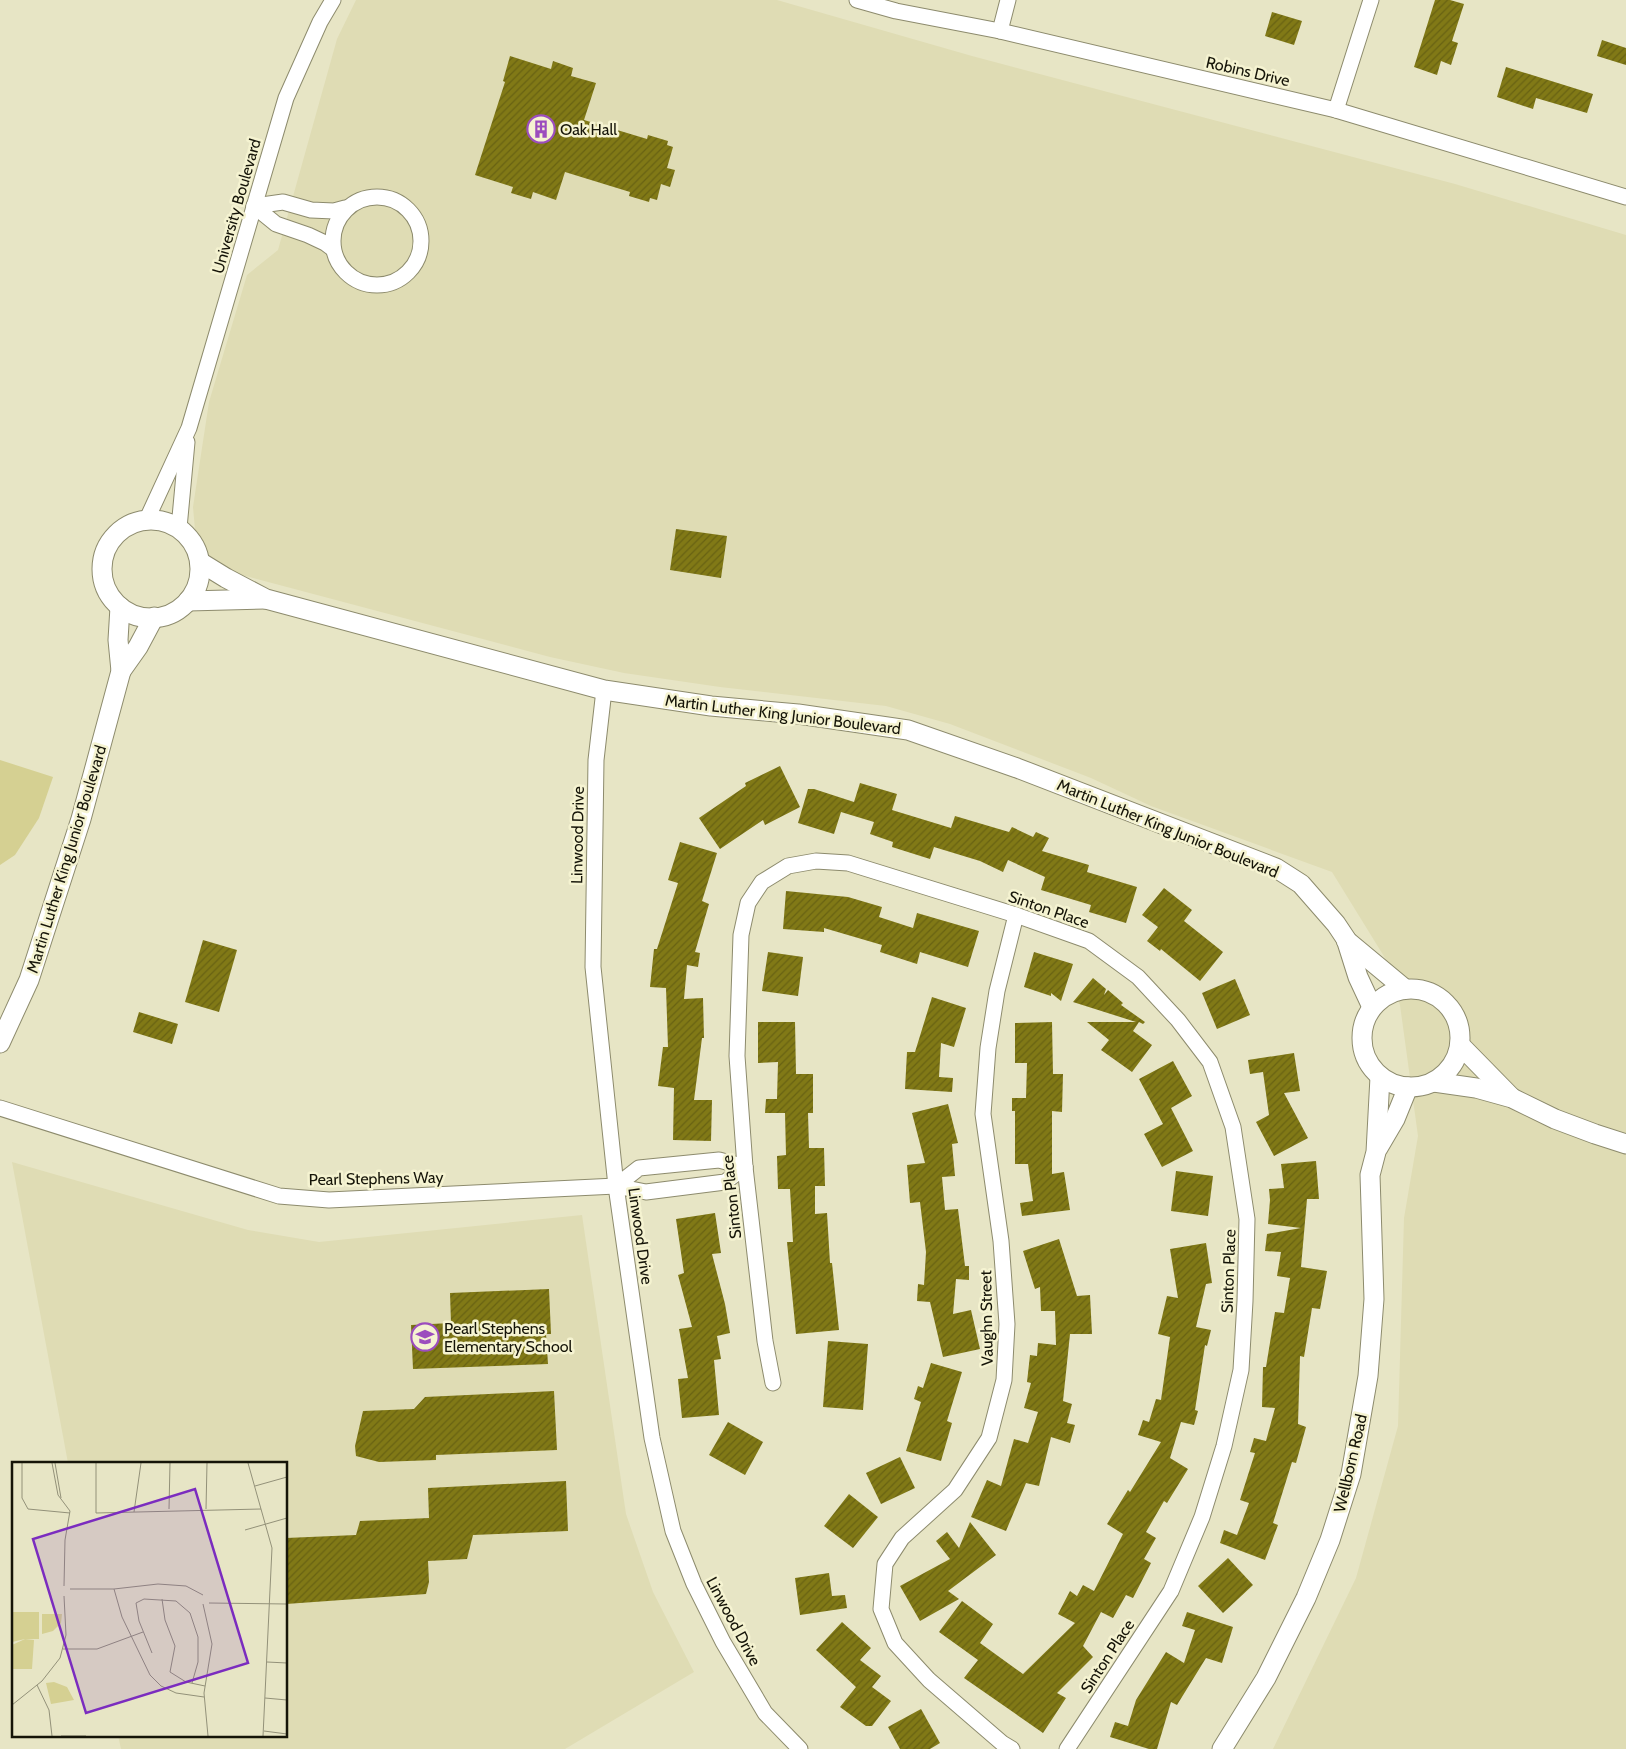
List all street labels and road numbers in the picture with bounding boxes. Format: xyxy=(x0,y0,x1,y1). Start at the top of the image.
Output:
street label: Robins Drive xyxy=(1204,53,1292,90)
street label: University Boulevard xyxy=(208,136,265,276)
street label: Martin Luther King Junior Boulevard xyxy=(664,691,902,738)
street label: Martin Luther King Junior Boulevard xyxy=(23,743,110,975)
street label: Martin Luther King Junior Boulevard xyxy=(1054,775,1281,882)
street label: Linwood Drive xyxy=(567,786,588,884)
street label: Sinton Place xyxy=(1006,887,1092,932)
street label: Sinton Place xyxy=(718,1154,745,1240)
street label: Pearl Stephens Way xyxy=(308,1168,444,1189)
street label: Linwood Drive xyxy=(624,1186,657,1286)
street label: Sinton Place xyxy=(1218,1229,1239,1313)
street label: Vaughn Street xyxy=(976,1269,997,1366)
street label: Wellborn Road xyxy=(1330,1412,1371,1514)
street label: Linwood Drive xyxy=(702,1574,765,1669)
street label: Sinton Place xyxy=(1077,1616,1138,1697)

